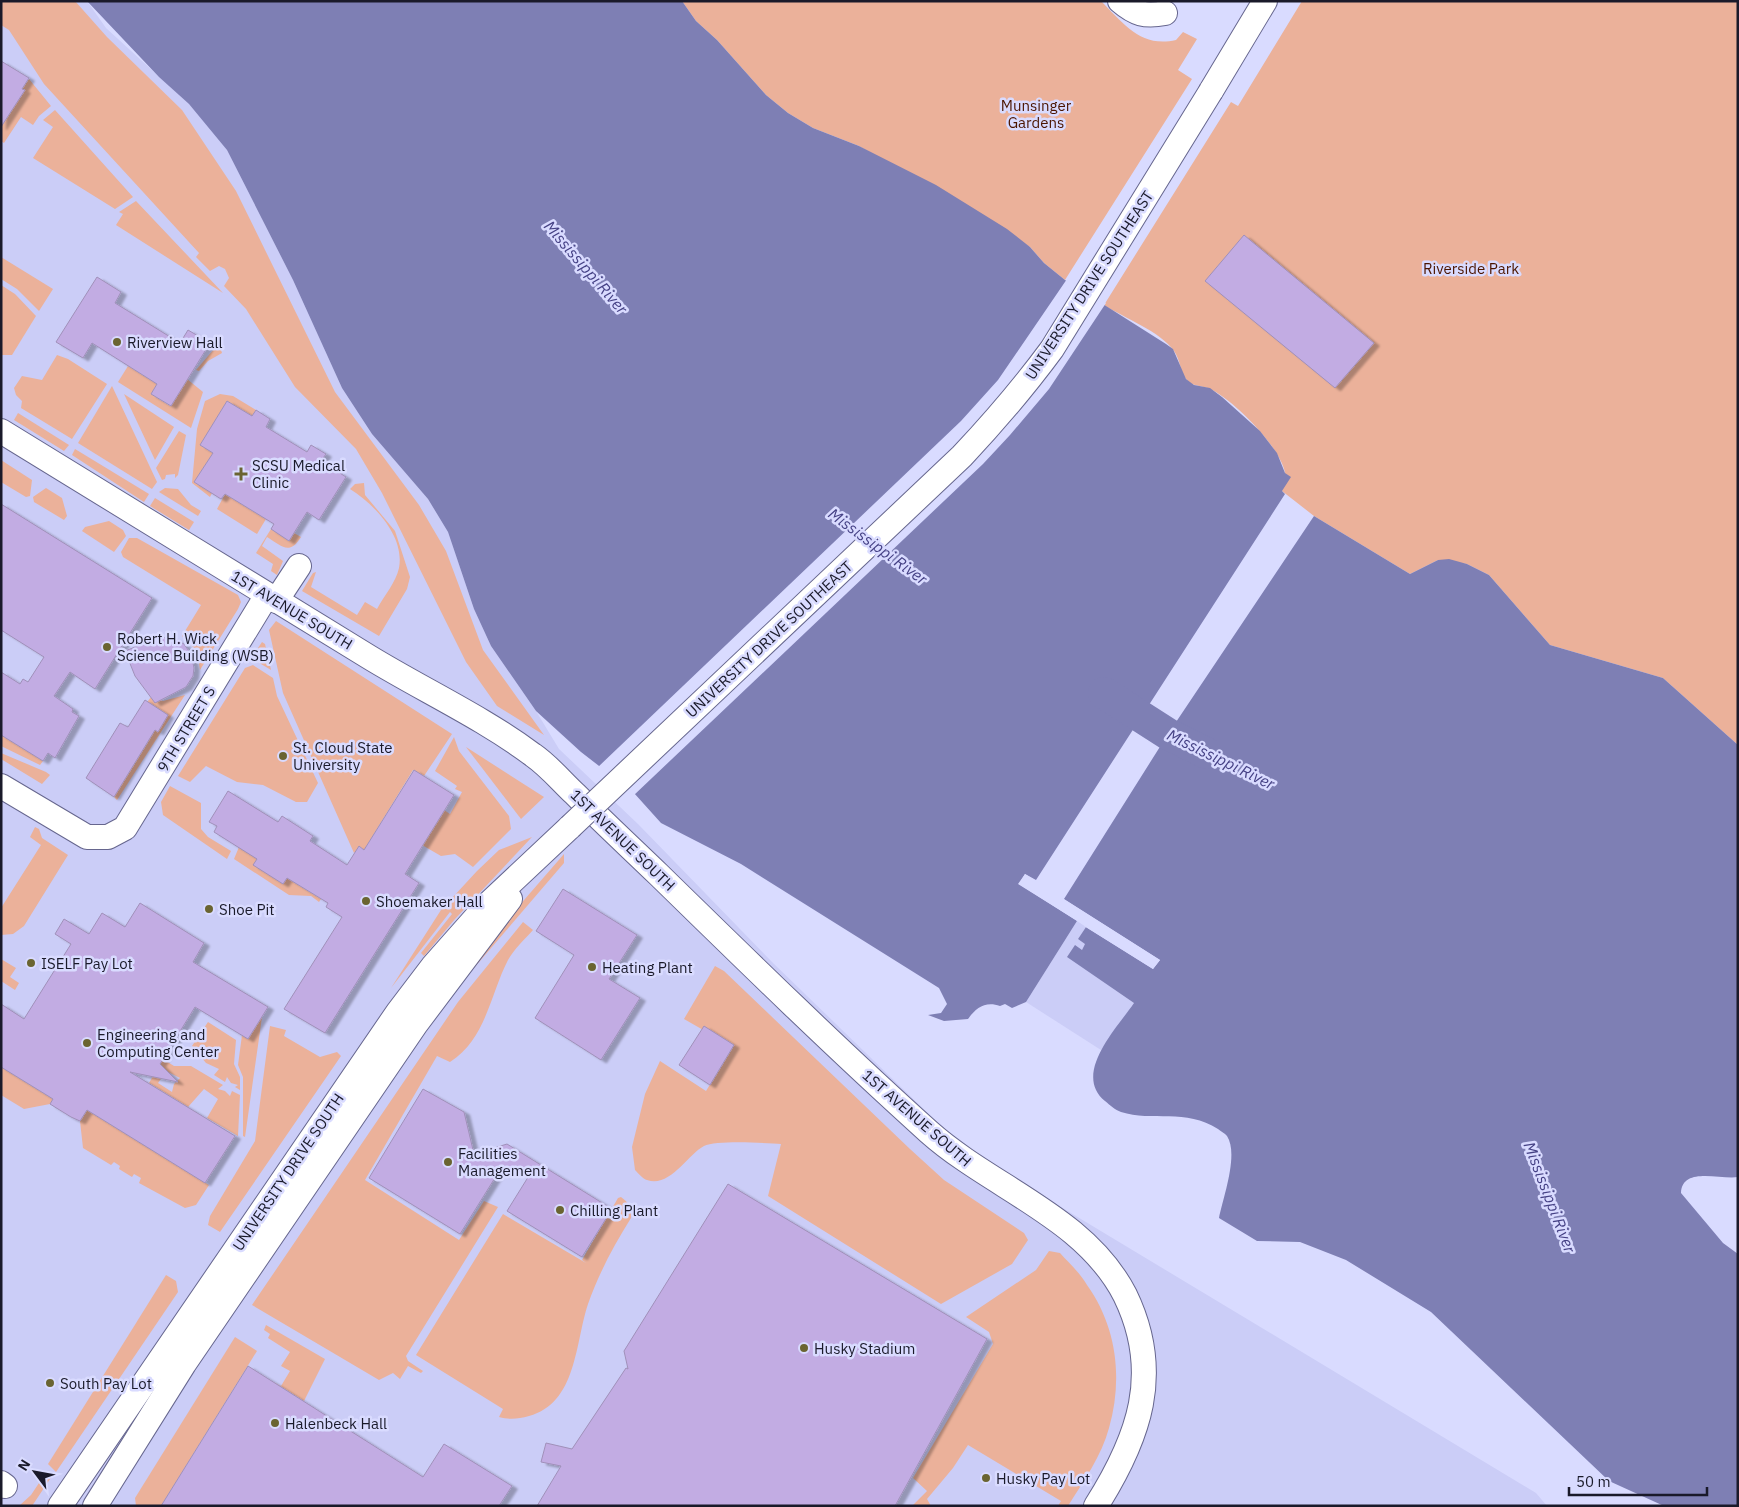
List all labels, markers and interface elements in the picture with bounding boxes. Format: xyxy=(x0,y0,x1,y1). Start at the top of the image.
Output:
park label: Munsinger Gardens xyxy=(1001,96,1072,132)
street label: UNIVERSITY DRIVE SOUTHEAST xyxy=(1021,187,1157,383)
water label: Mississippi River xyxy=(540,216,633,319)
park label: Riverside Park xyxy=(1423,259,1519,278)
place label: Riverview Hall xyxy=(127,333,223,352)
marker: Riverview Hall xyxy=(111,336,123,348)
place label: SCSU Medical Clinic xyxy=(252,456,345,492)
marker: SCSU Medical Clinic xyxy=(234,467,248,481)
water label: Mississippi River xyxy=(825,503,932,589)
street label: UNIVERSITY DRIVE SOUTHEAST xyxy=(682,556,857,721)
street label: 1ST AVENUE SOUTH xyxy=(228,566,356,654)
place label: Robert H. Wick Science Building (WSB) xyxy=(117,629,274,665)
marker: Robert H. Wick Science Building (WSB) xyxy=(101,641,113,653)
street label: 9TH STREET S xyxy=(153,683,219,775)
water label: Mississippi River xyxy=(1164,724,1279,794)
place label: St. Cloud State University xyxy=(293,738,393,774)
marker: St. Cloud State University xyxy=(277,750,289,762)
street label: 1ST AVENUE SOUTH xyxy=(567,785,679,895)
place label: Shoemaker Hall xyxy=(376,892,483,911)
marker: Shoemaker Hall xyxy=(360,895,372,907)
place label: Shoe Pit xyxy=(219,900,275,919)
marker: Shoe Pit xyxy=(203,903,215,915)
place label: ISELF Pay Lot xyxy=(41,954,133,973)
marker: ISELF Pay Lot xyxy=(25,957,37,969)
place label: Heating Plant xyxy=(602,958,693,977)
marker: Heating Plant xyxy=(586,961,598,973)
place label: Engineering and Computing Center xyxy=(97,1025,220,1061)
marker: Engineering and Computing Center xyxy=(81,1037,93,1049)
street label: 1ST AVENUE SOUTH xyxy=(859,1065,975,1171)
street label: UNIVERSITY DRIVE SOUTH xyxy=(228,1090,348,1254)
water label: Mississippi River xyxy=(1520,1139,1581,1256)
place label: Facilities Management xyxy=(458,1144,546,1180)
marker: Facilities Management xyxy=(442,1156,454,1168)
place label: Chilling Plant xyxy=(570,1201,658,1220)
marker: Chilling Plant xyxy=(554,1204,566,1216)
place label: Husky Stadium xyxy=(814,1339,915,1358)
marker: Husky Stadium xyxy=(798,1342,810,1354)
place label: South Pay Lot xyxy=(60,1374,152,1393)
marker: South Pay Lot xyxy=(44,1377,56,1389)
place label: Halenbeck Hall xyxy=(285,1414,387,1433)
marker: Halenbeck Hall xyxy=(269,1417,281,1429)
north arrow xyxy=(10,1447,60,1497)
text: N xyxy=(14,1456,34,1474)
scale bar xyxy=(1569,1464,1706,1496)
place label: Husky Pay Lot xyxy=(996,1469,1090,1488)
marker: Husky Pay Lot xyxy=(980,1472,992,1484)
text: 50 m xyxy=(1576,1472,1611,1491)

